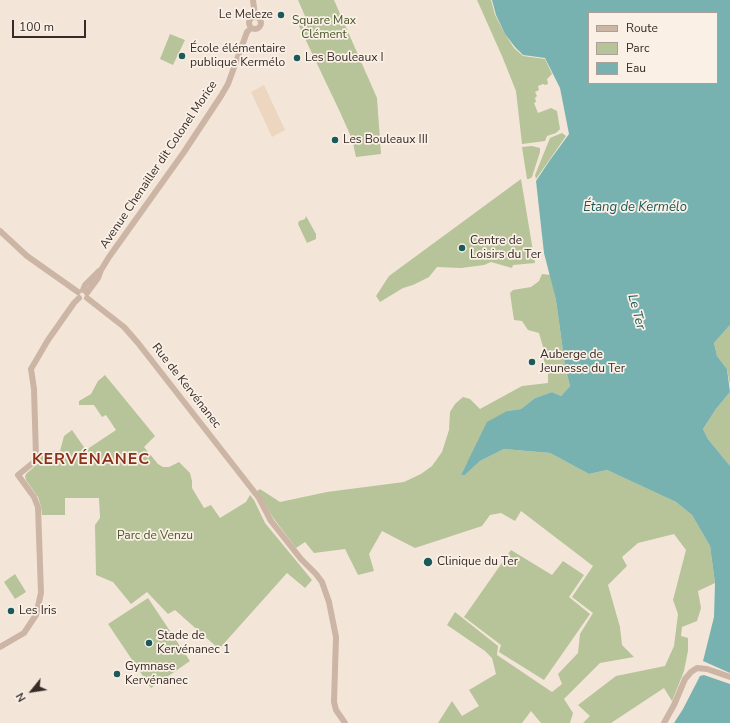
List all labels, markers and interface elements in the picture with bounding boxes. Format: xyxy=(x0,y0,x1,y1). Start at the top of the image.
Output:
place label: Le Meleze xyxy=(219,8,273,22)
marker: Le Meleze xyxy=(276,10,286,20)
scale bar xyxy=(14,12,88,38)
legend xyxy=(588,12,718,84)
park label: Square Max Clément xyxy=(292,14,356,42)
text: 100 m xyxy=(19,19,54,35)
text: Route xyxy=(626,20,658,36)
text: Parc xyxy=(626,40,649,56)
place label: École élémentaire publique Kermélo xyxy=(190,42,286,70)
marker: École élémentaire publique Kermélo xyxy=(177,51,187,61)
place label: Les Bouleaux I xyxy=(305,51,384,65)
marker: Les Bouleaux I xyxy=(292,53,302,63)
text: Eau xyxy=(626,60,646,76)
street label: Avenue Chenailler dit Colonel Morice xyxy=(97,78,221,252)
place label: Les Bouleaux III xyxy=(343,133,428,147)
marker: Les Bouleaux III xyxy=(330,135,340,145)
water label: Étang de Kermélo xyxy=(583,200,687,216)
place label: Centre de Loisirs du Ter xyxy=(470,234,541,262)
marker: Centre de Loisirs du Ter xyxy=(457,243,467,253)
water label: Le Ter xyxy=(624,293,648,331)
street label: Rue de Kervénanec xyxy=(148,341,224,431)
place label: Auberge de Jeunesse du Ter xyxy=(540,348,625,376)
marker: Auberge de Jeunesse du Ter xyxy=(527,357,537,367)
district label: KERVÉNANEC xyxy=(32,450,150,470)
park label: Parc de Venzu xyxy=(117,529,193,543)
place label: Clinique du Ter xyxy=(437,555,518,569)
marker: Clinique du Ter xyxy=(422,556,434,568)
place label: Les Iris xyxy=(19,604,57,618)
marker: Les Iris xyxy=(6,606,16,616)
place label: Stade de Kervénanec 1 xyxy=(157,629,230,657)
marker: Stade de Kervénanec 1 xyxy=(144,638,154,648)
place label: Gymnase Kervénanec xyxy=(125,660,188,688)
marker: Gymnase Kervénanec xyxy=(112,669,122,679)
north arrow xyxy=(12,671,52,711)
text: N xyxy=(13,690,30,705)

